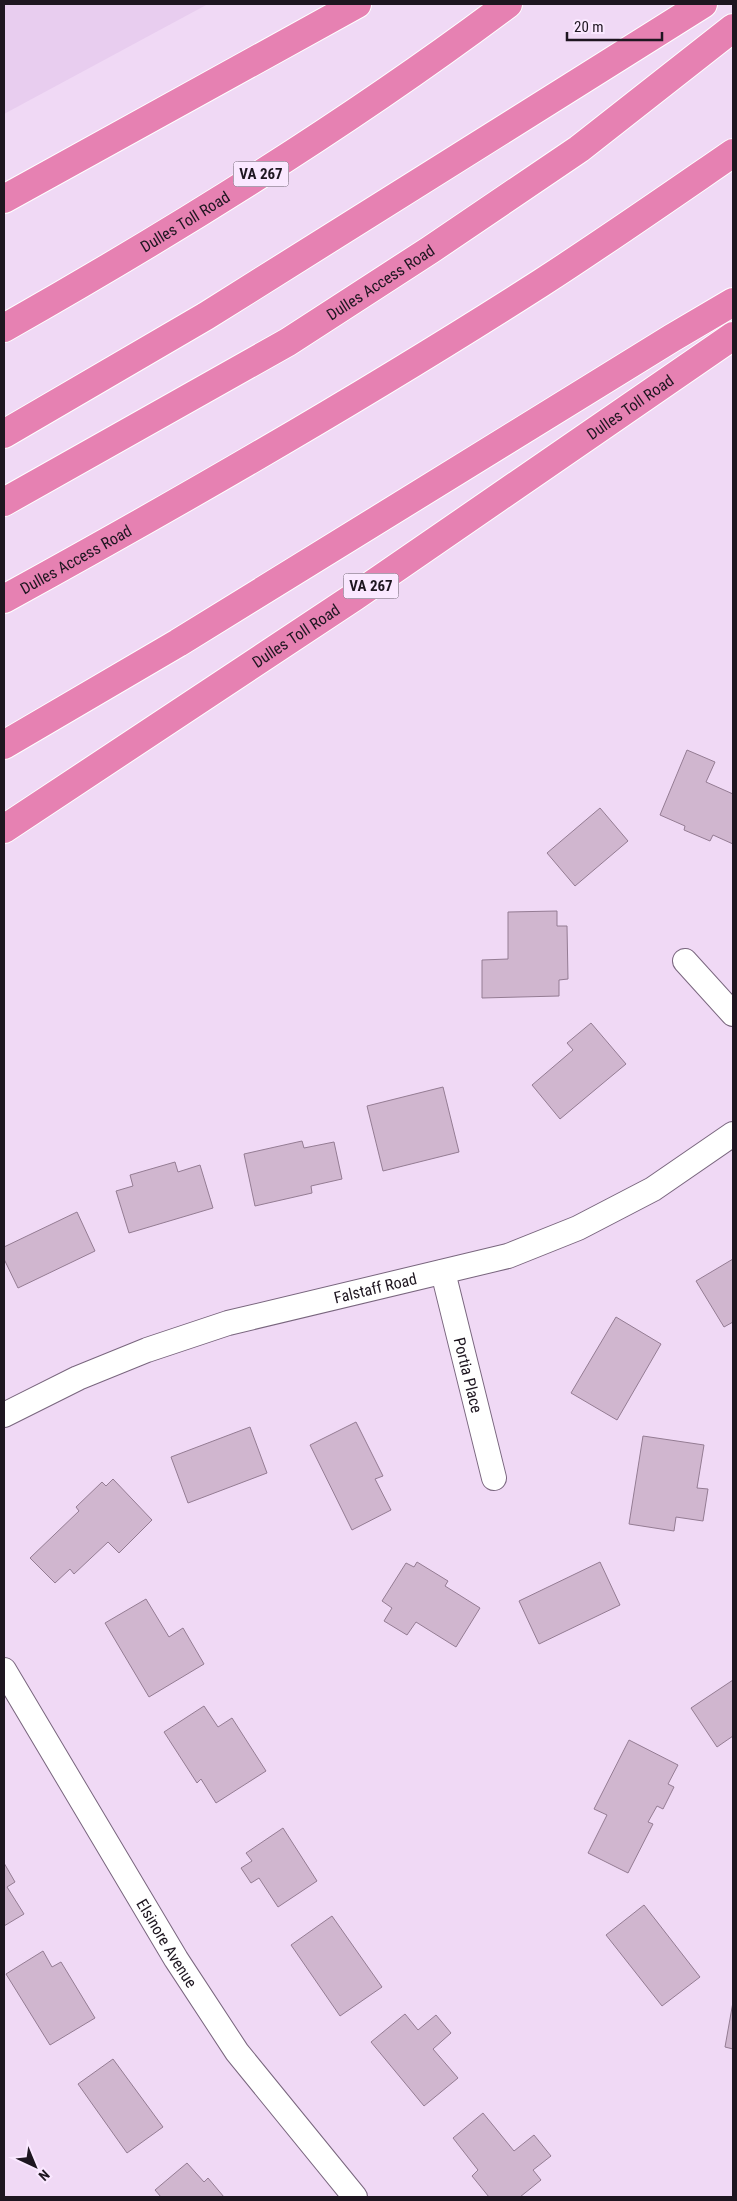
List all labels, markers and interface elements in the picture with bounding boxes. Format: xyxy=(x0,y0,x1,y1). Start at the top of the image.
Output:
scale bar xyxy=(567,10,662,42)
text: 20 m xyxy=(574,18,604,36)
road number: VA 267 xyxy=(234,162,288,186)
street label: Dulles Toll Road xyxy=(137,187,233,256)
street label: Dulles Access Road xyxy=(323,240,438,324)
street label: Dulles Toll Road xyxy=(583,370,677,443)
street label: Dulles Access Road xyxy=(17,521,135,598)
road number: VA 267 xyxy=(344,574,398,598)
street label: Dulles Toll Road xyxy=(248,600,343,671)
street label: Falstaff Road xyxy=(332,1269,419,1307)
street label: Portia Place xyxy=(450,1335,487,1415)
street label: Elsinore Avenue xyxy=(133,1895,201,1991)
north arrow xyxy=(10,2141,60,2191)
text: N xyxy=(35,2167,53,2184)

